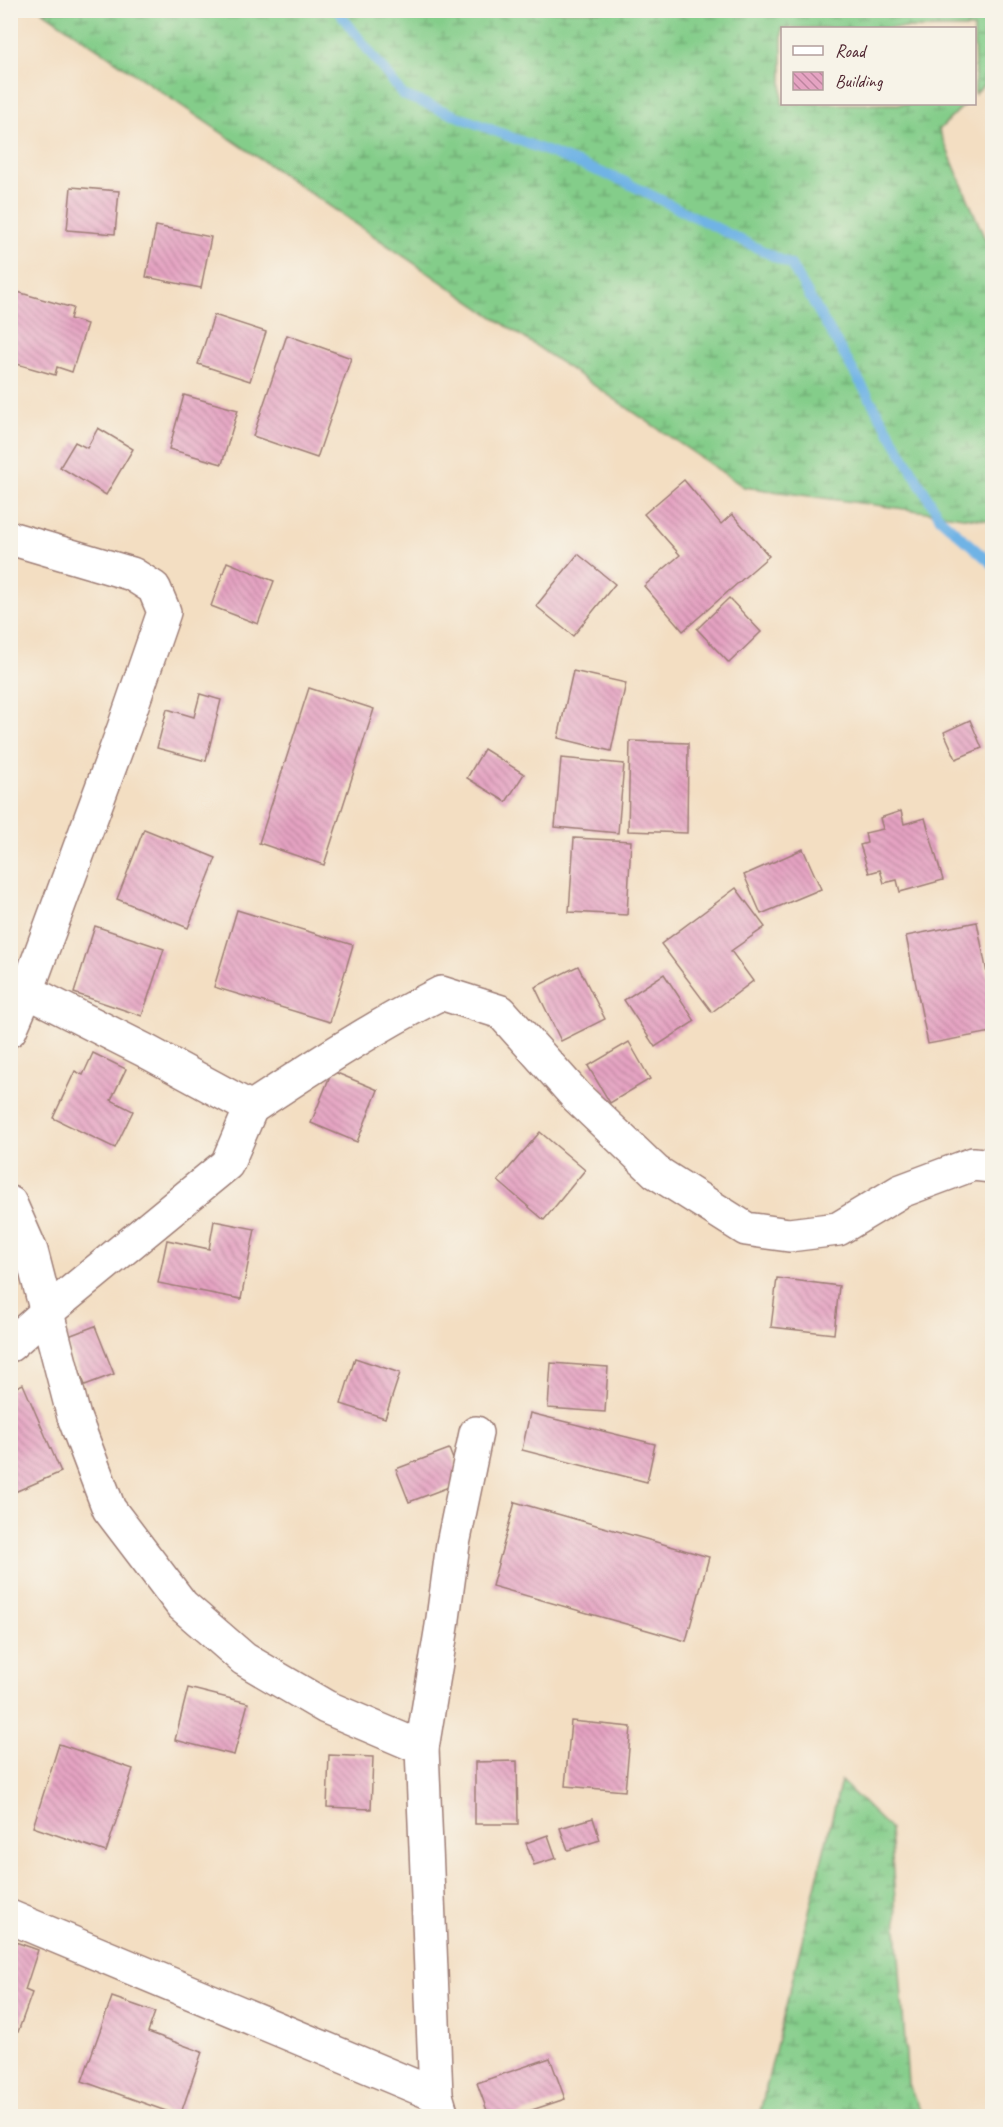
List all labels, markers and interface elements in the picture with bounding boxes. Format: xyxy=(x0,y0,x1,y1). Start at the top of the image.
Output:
legend xyxy=(781,27,976,105)
text: Road xyxy=(835,40,868,62)
text: Building xyxy=(835,70,884,92)

